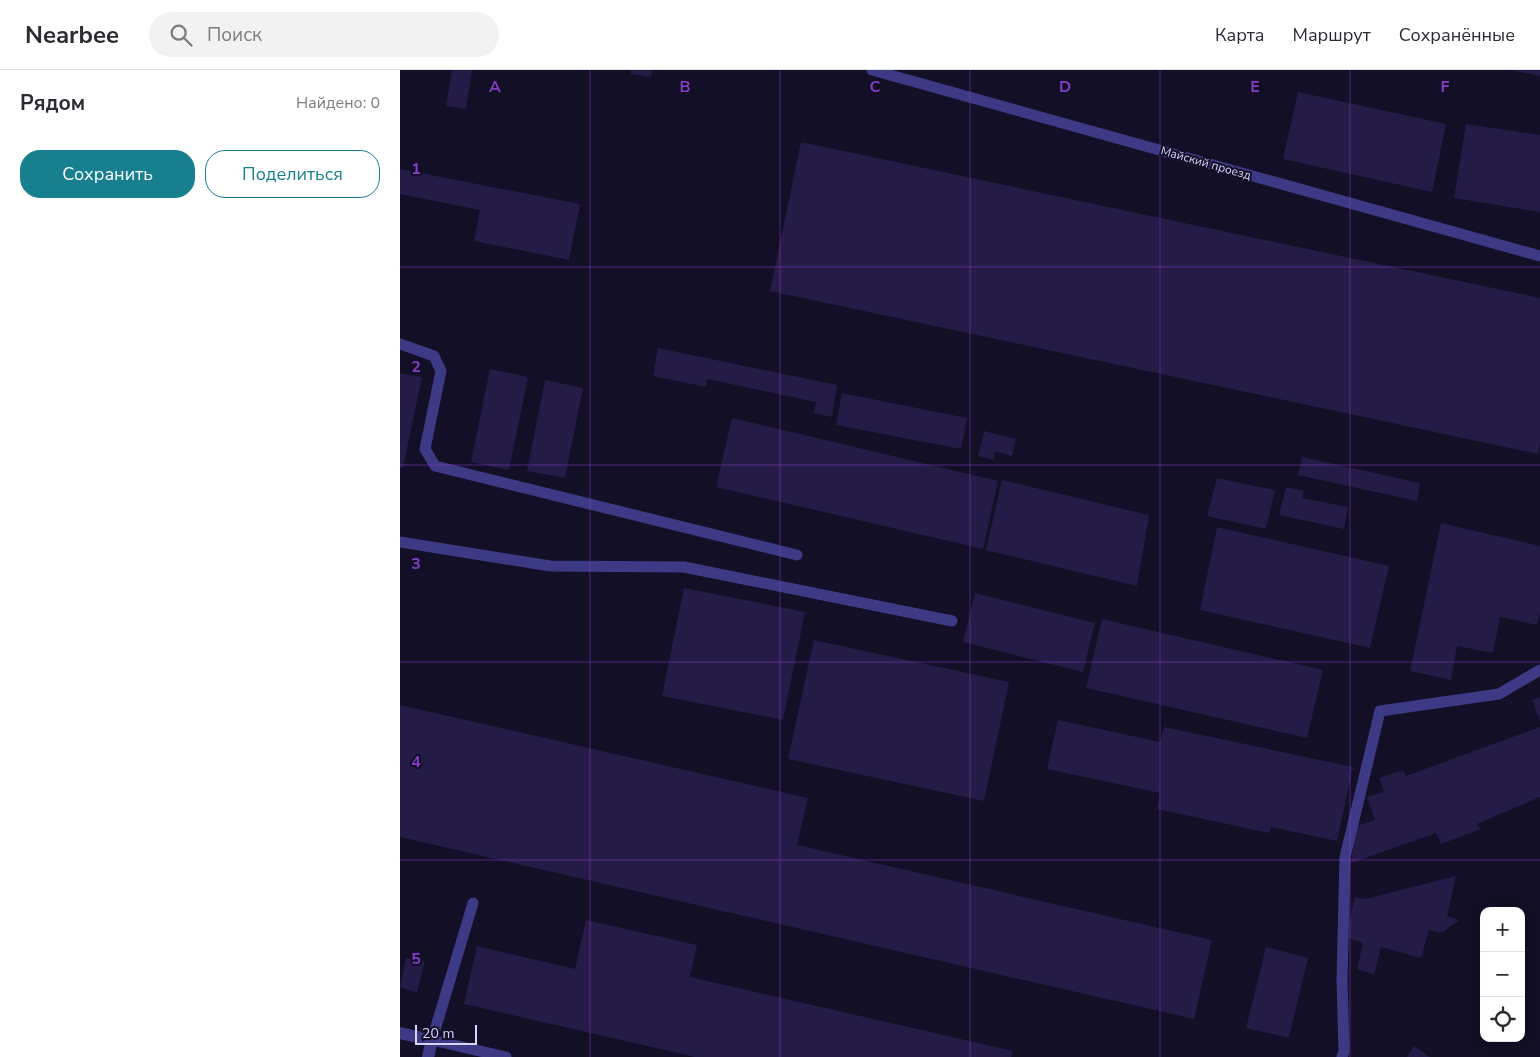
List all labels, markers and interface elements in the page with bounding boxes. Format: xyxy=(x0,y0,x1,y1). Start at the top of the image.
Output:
search box xyxy=(149,12,499,57)
text: Nearbee xyxy=(25,19,119,51)
icon: search xyxy=(167,21,195,49)
text: Поиск xyxy=(207,22,262,48)
text: Карта xyxy=(1215,23,1265,47)
text: Маршрут xyxy=(1293,23,1371,47)
text: Сохранённые xyxy=(1399,23,1515,47)
text: A xyxy=(489,76,501,98)
text: B xyxy=(679,76,691,98)
text: C xyxy=(870,76,881,98)
text: D xyxy=(1059,76,1071,98)
text: E xyxy=(1250,76,1260,98)
text: F xyxy=(1441,76,1450,98)
text: Рядом xyxy=(20,89,85,117)
text: Найдено: 0 xyxy=(296,92,380,114)
street label: Майский проезд xyxy=(1159,142,1253,184)
button: Сохранить xyxy=(20,150,195,198)
button: Поделиться xyxy=(205,150,380,198)
text: 1 xyxy=(411,158,421,180)
text: 2 xyxy=(411,356,421,378)
text: 3 xyxy=(411,553,421,575)
text: 4 xyxy=(411,751,421,773)
map controls xyxy=(1480,907,1525,1042)
button: + xyxy=(1480,907,1525,952)
text: 5 xyxy=(411,948,421,970)
button: − xyxy=(1480,952,1525,997)
button: locate xyxy=(1480,997,1525,1042)
scale bar xyxy=(415,1022,478,1045)
text: 20 m xyxy=(422,1024,454,1043)

